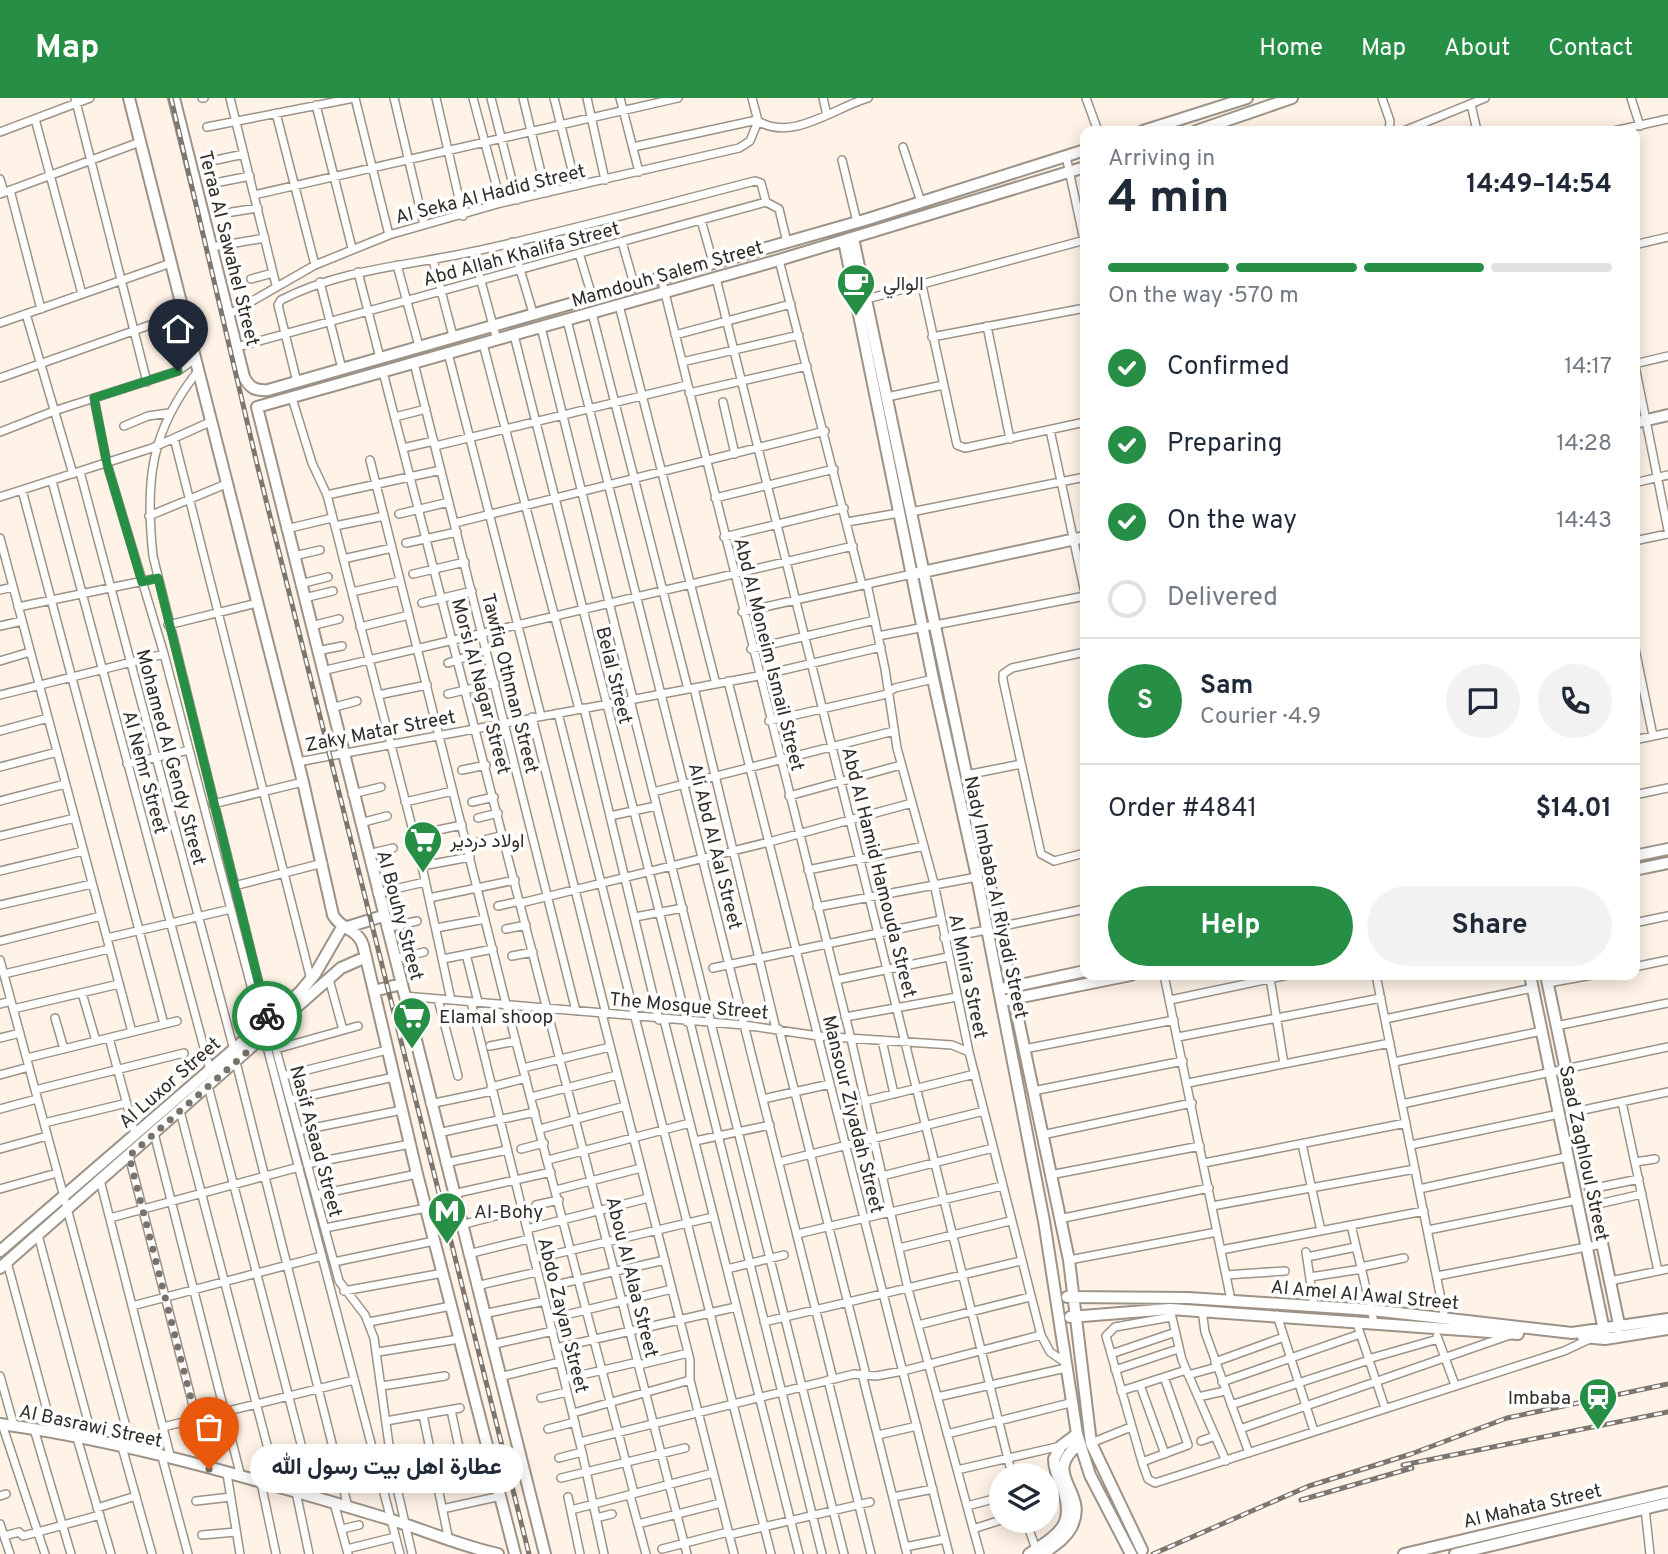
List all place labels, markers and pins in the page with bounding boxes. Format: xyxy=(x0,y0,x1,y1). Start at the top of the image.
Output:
cafe icon: الوالي xyxy=(835,262,877,317)
place label: الوالي xyxy=(883,273,924,299)
pin xyxy=(148,299,208,371)
supermarket icon: اولاد دردير xyxy=(402,819,444,874)
place label: اولاد دردير xyxy=(449,830,524,854)
supermarket icon: Elamal shoop xyxy=(391,995,433,1050)
place label: Elamal shoop xyxy=(439,1006,553,1030)
metro station icon: Al-Bohy xyxy=(426,1190,468,1245)
place label: Al-Bohy xyxy=(474,1201,543,1225)
station icon: Imbaba xyxy=(1577,1376,1619,1431)
place label: Imbaba xyxy=(1508,1387,1571,1411)
pin xyxy=(179,1397,239,1469)
callout: عطارة اهل بيت رسول الله xyxy=(251,1444,524,1494)

